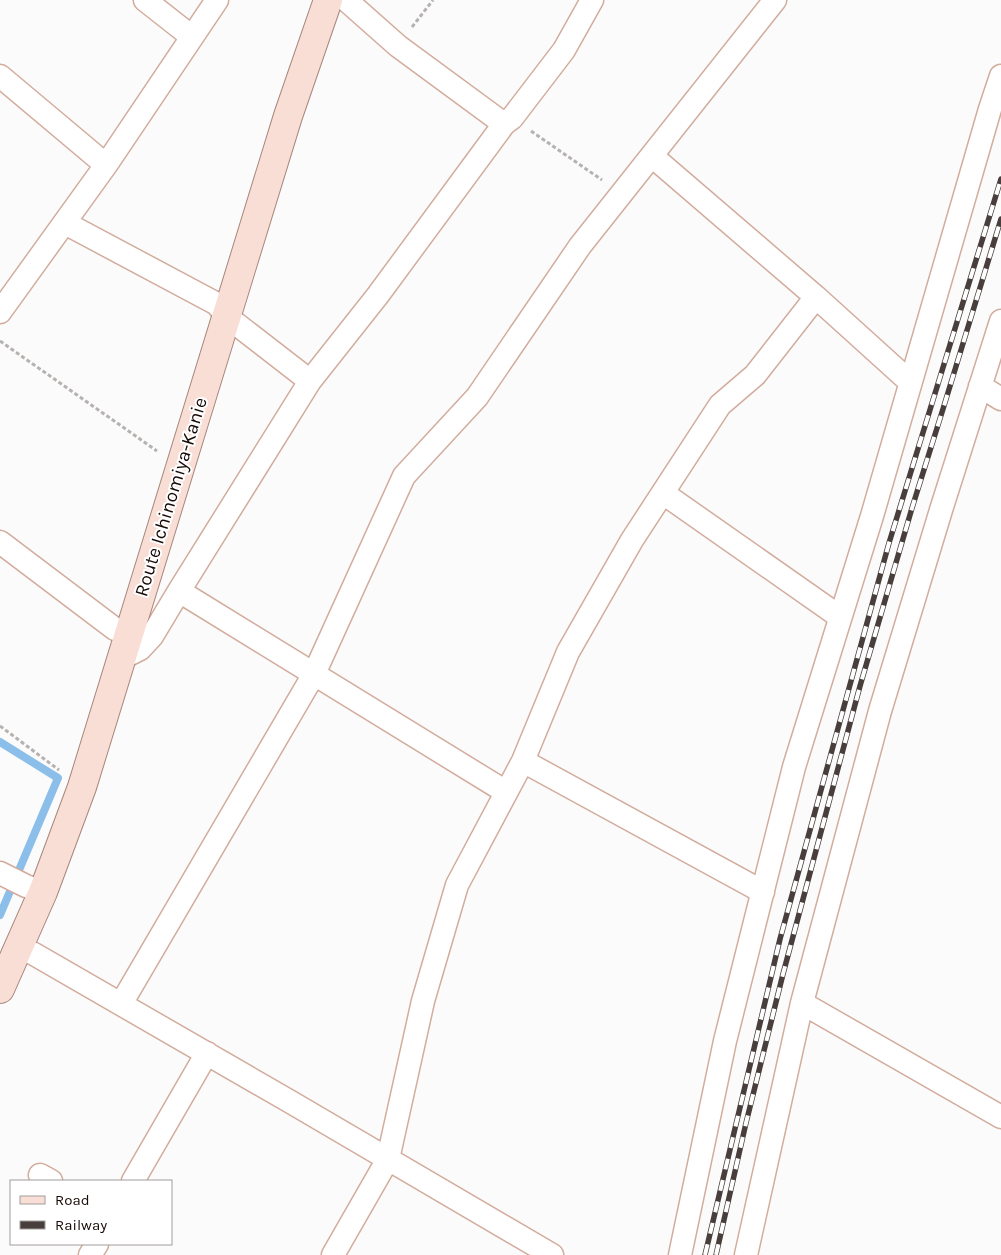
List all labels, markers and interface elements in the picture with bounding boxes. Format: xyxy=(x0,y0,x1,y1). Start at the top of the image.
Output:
street label: Route Ichinomiya-Kanie xyxy=(130,395,212,599)
legend xyxy=(10,1180,172,1245)
text: Road xyxy=(55,1191,90,1209)
text: Railway xyxy=(55,1216,107,1234)

